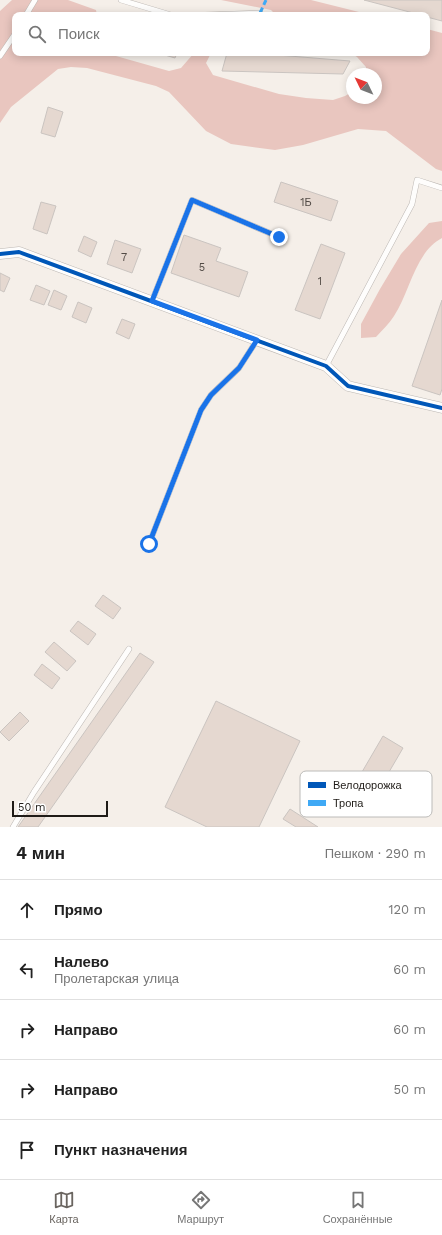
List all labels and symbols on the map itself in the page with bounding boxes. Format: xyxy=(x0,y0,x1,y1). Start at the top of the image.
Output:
north arrow xyxy=(346,68,382,104)
house number: 1Б xyxy=(300,196,312,209)
route end xyxy=(270,228,288,246)
house number: 7 xyxy=(121,251,127,264)
house number: 5 xyxy=(199,261,205,274)
house number: 1 xyxy=(318,275,322,288)
route start xyxy=(140,535,158,553)
legend xyxy=(300,771,432,817)
text: Велодорожка xyxy=(333,779,403,792)
text: Тропа xyxy=(333,797,364,810)
scale bar xyxy=(12,799,108,818)

